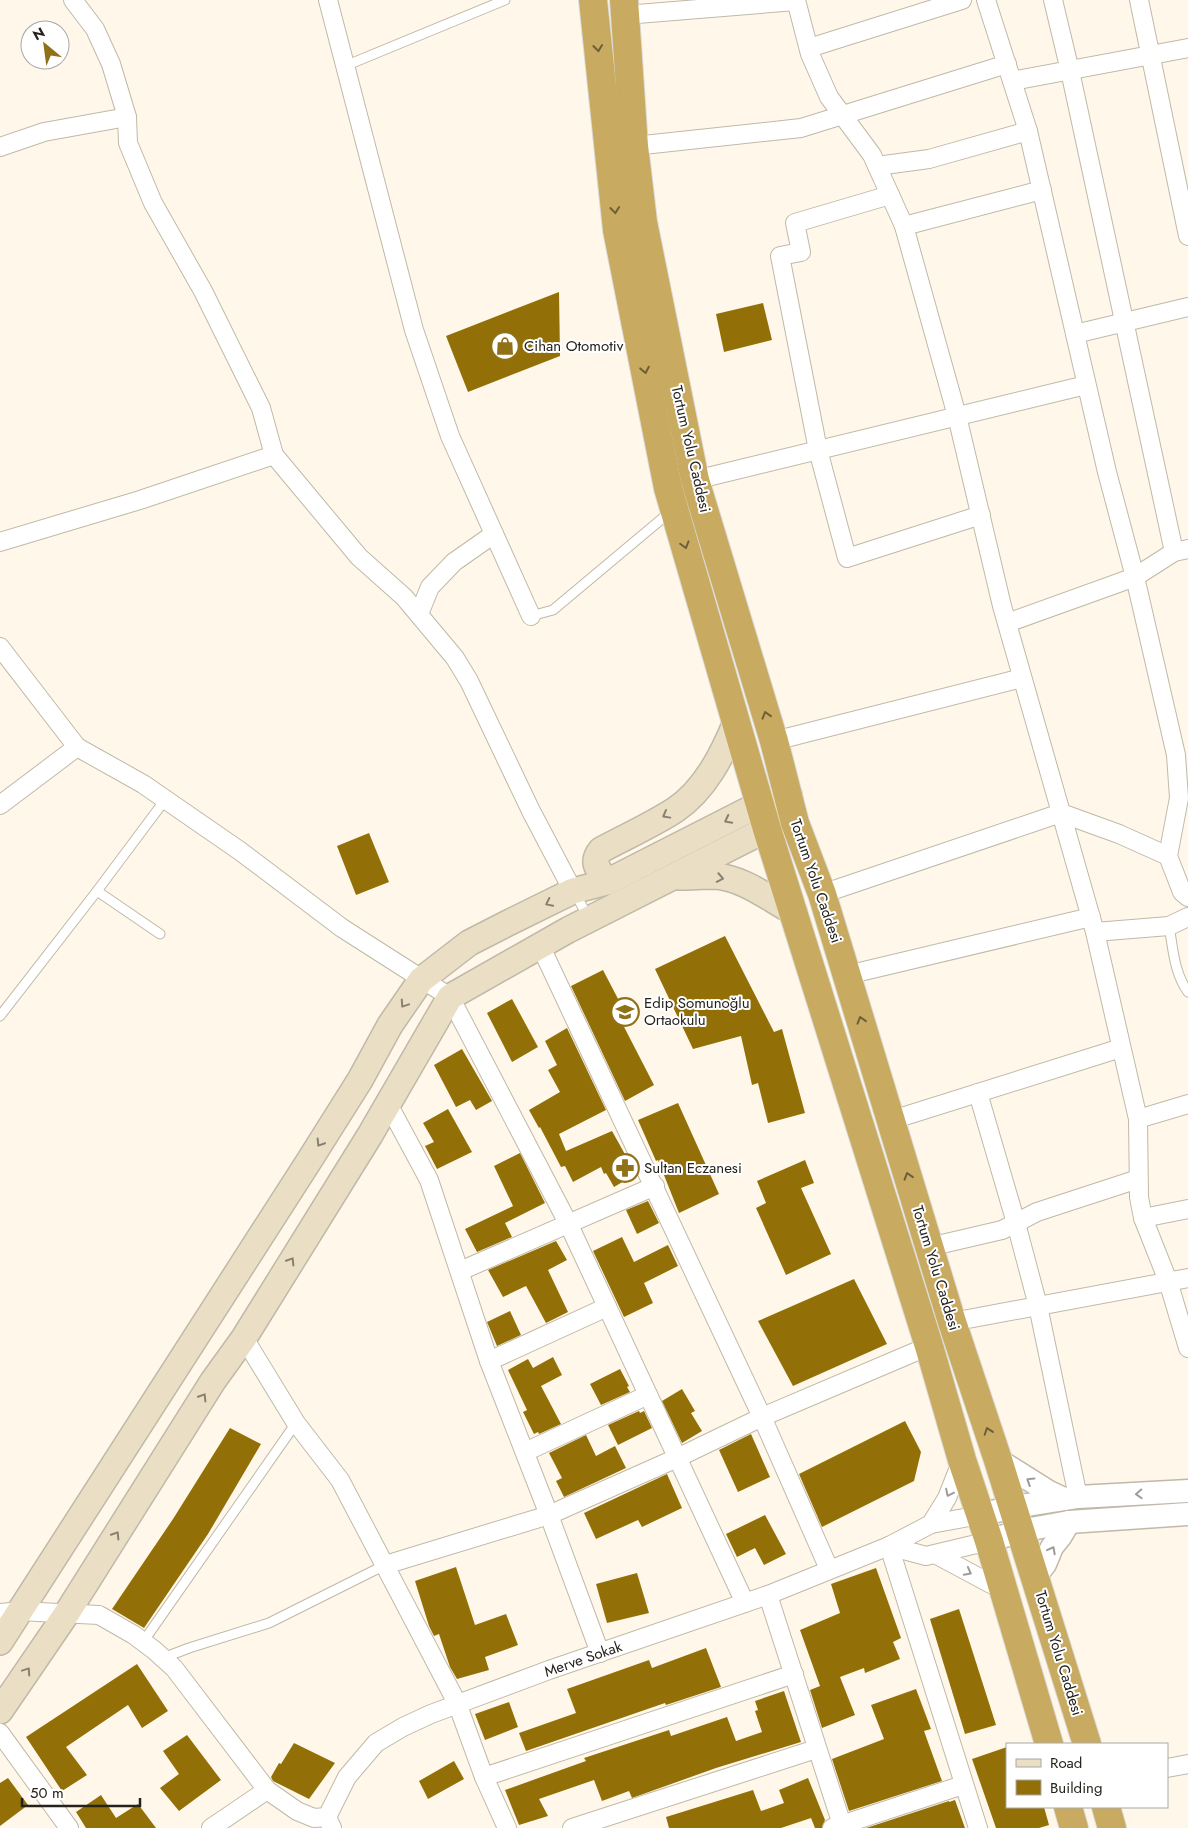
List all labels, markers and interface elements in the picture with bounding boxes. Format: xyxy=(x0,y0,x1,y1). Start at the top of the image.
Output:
north arrow xyxy=(20,20,70,70)
text: N xyxy=(29,22,48,45)
one-way arrow xyxy=(592,45,603,53)
one-way arrow xyxy=(609,206,620,214)
shop icon: Cihan Otomotiv xyxy=(490,331,520,361)
place label: Cihan Otomotiv xyxy=(524,335,624,357)
one-way arrow xyxy=(639,365,649,374)
street label: Tortum Yolu Caddesi xyxy=(666,383,716,515)
one-way arrow xyxy=(679,541,689,549)
one-way arrow xyxy=(762,711,772,719)
one-way arrow xyxy=(662,809,671,819)
one-way arrow xyxy=(724,814,733,824)
street label: Tortum Yolu Caddesi xyxy=(784,816,848,946)
one-way arrow xyxy=(716,872,725,883)
one-way arrow xyxy=(545,897,554,907)
place label: Edip Somunoğlu Ortaokulu xyxy=(644,992,750,1031)
school or university icon: Edip Somunoğlu Ortaokulu xyxy=(610,997,640,1027)
one-way arrow xyxy=(401,999,410,1008)
one-way arrow xyxy=(857,1016,867,1025)
one-way arrow xyxy=(317,1138,326,1147)
pharmacy icon: Sultan Eczanesi xyxy=(610,1153,640,1183)
place label: Sultan Eczanesi xyxy=(644,1157,742,1179)
one-way arrow xyxy=(904,1172,914,1180)
street label: Tortum Yolu Caddesi xyxy=(907,1203,965,1333)
one-way arrow xyxy=(285,1258,295,1267)
one-way arrow xyxy=(197,1394,206,1403)
one-way arrow xyxy=(984,1427,994,1435)
one-way arrow xyxy=(1027,1477,1036,1487)
one-way arrow xyxy=(945,1488,955,1497)
one-way arrow xyxy=(1135,1488,1143,1499)
one-way arrow xyxy=(110,1531,120,1540)
one-way arrow xyxy=(1046,1546,1056,1555)
one-way arrow xyxy=(963,1566,972,1576)
street label: Tortum Yolu Caddesi xyxy=(1030,1588,1088,1718)
street label: Merve Sokak xyxy=(541,1635,625,1683)
one-way arrow xyxy=(21,1667,30,1677)
legend xyxy=(1006,1743,1168,1808)
text: Road xyxy=(1050,1752,1082,1774)
scale bar xyxy=(22,1776,140,1808)
text: Building xyxy=(1050,1777,1102,1799)
text: 50 m xyxy=(30,1782,64,1804)

